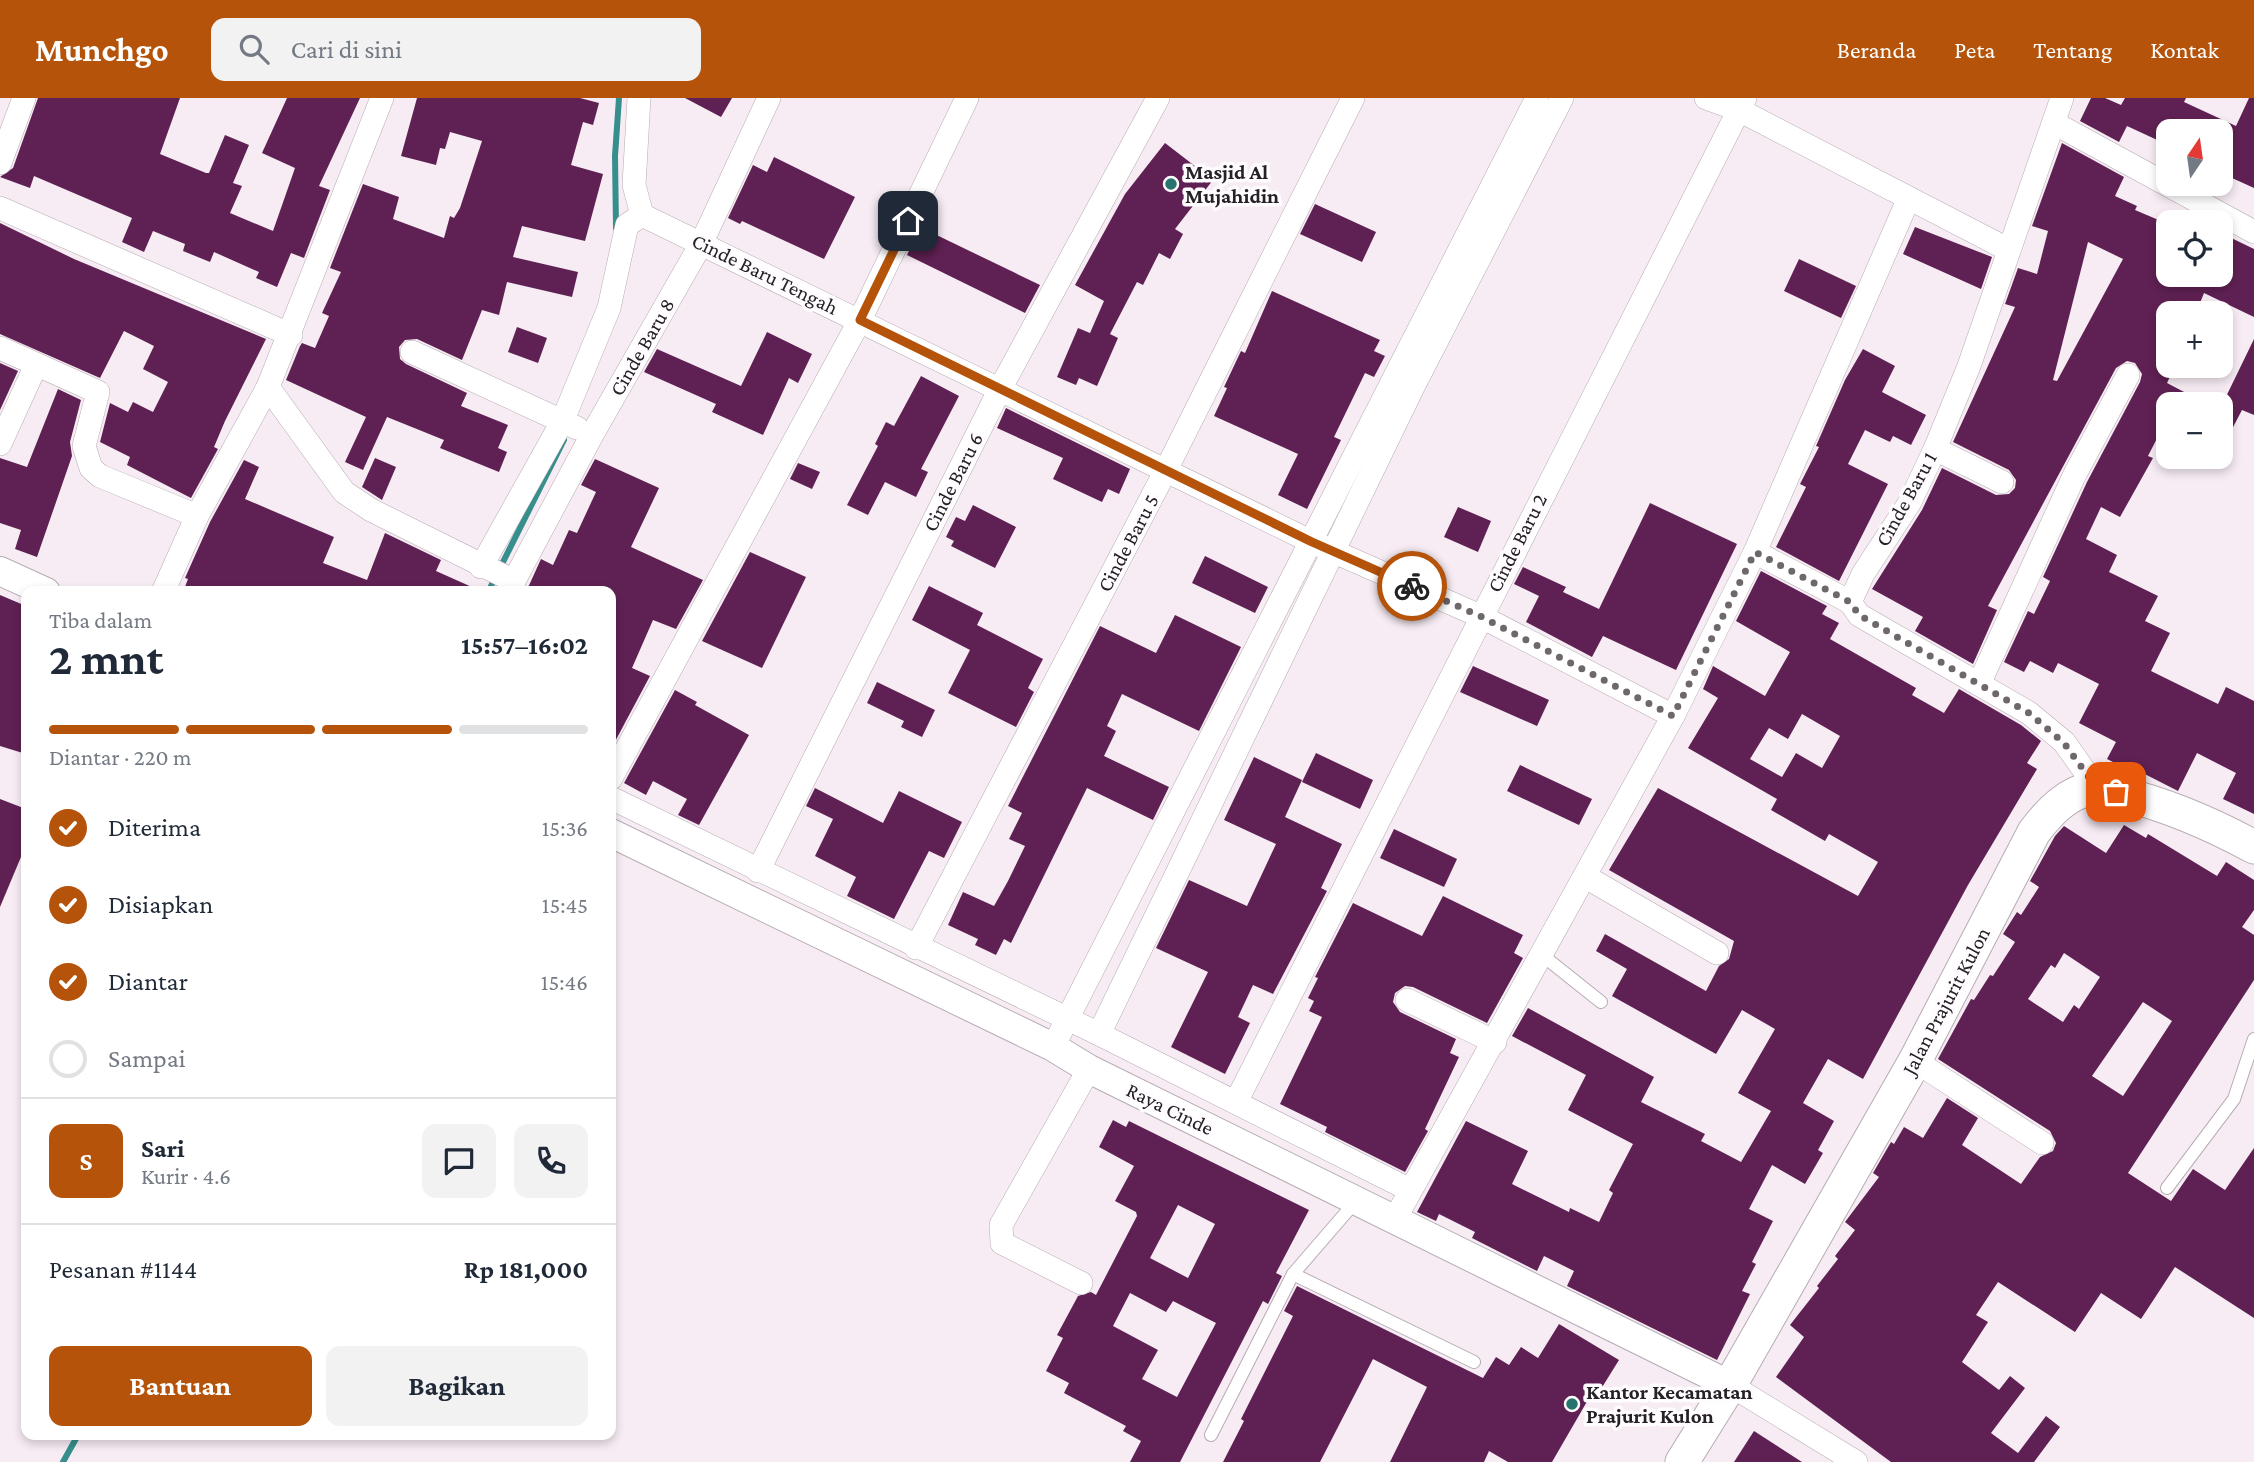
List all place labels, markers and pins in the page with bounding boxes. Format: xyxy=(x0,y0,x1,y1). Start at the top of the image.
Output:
place label: Masjid Al Mujahidin xyxy=(1185,160,1279,208)
marker: Masjid Al Mujahidin xyxy=(1163,176,1179,192)
pin xyxy=(878,191,938,251)
pin xyxy=(2086,762,2146,822)
place label: Kantor Kecamatan Prajurit Kulon xyxy=(1586,1380,1752,1428)
marker: Kantor Kecamatan Prajurit Kulon xyxy=(1564,1396,1580,1412)

